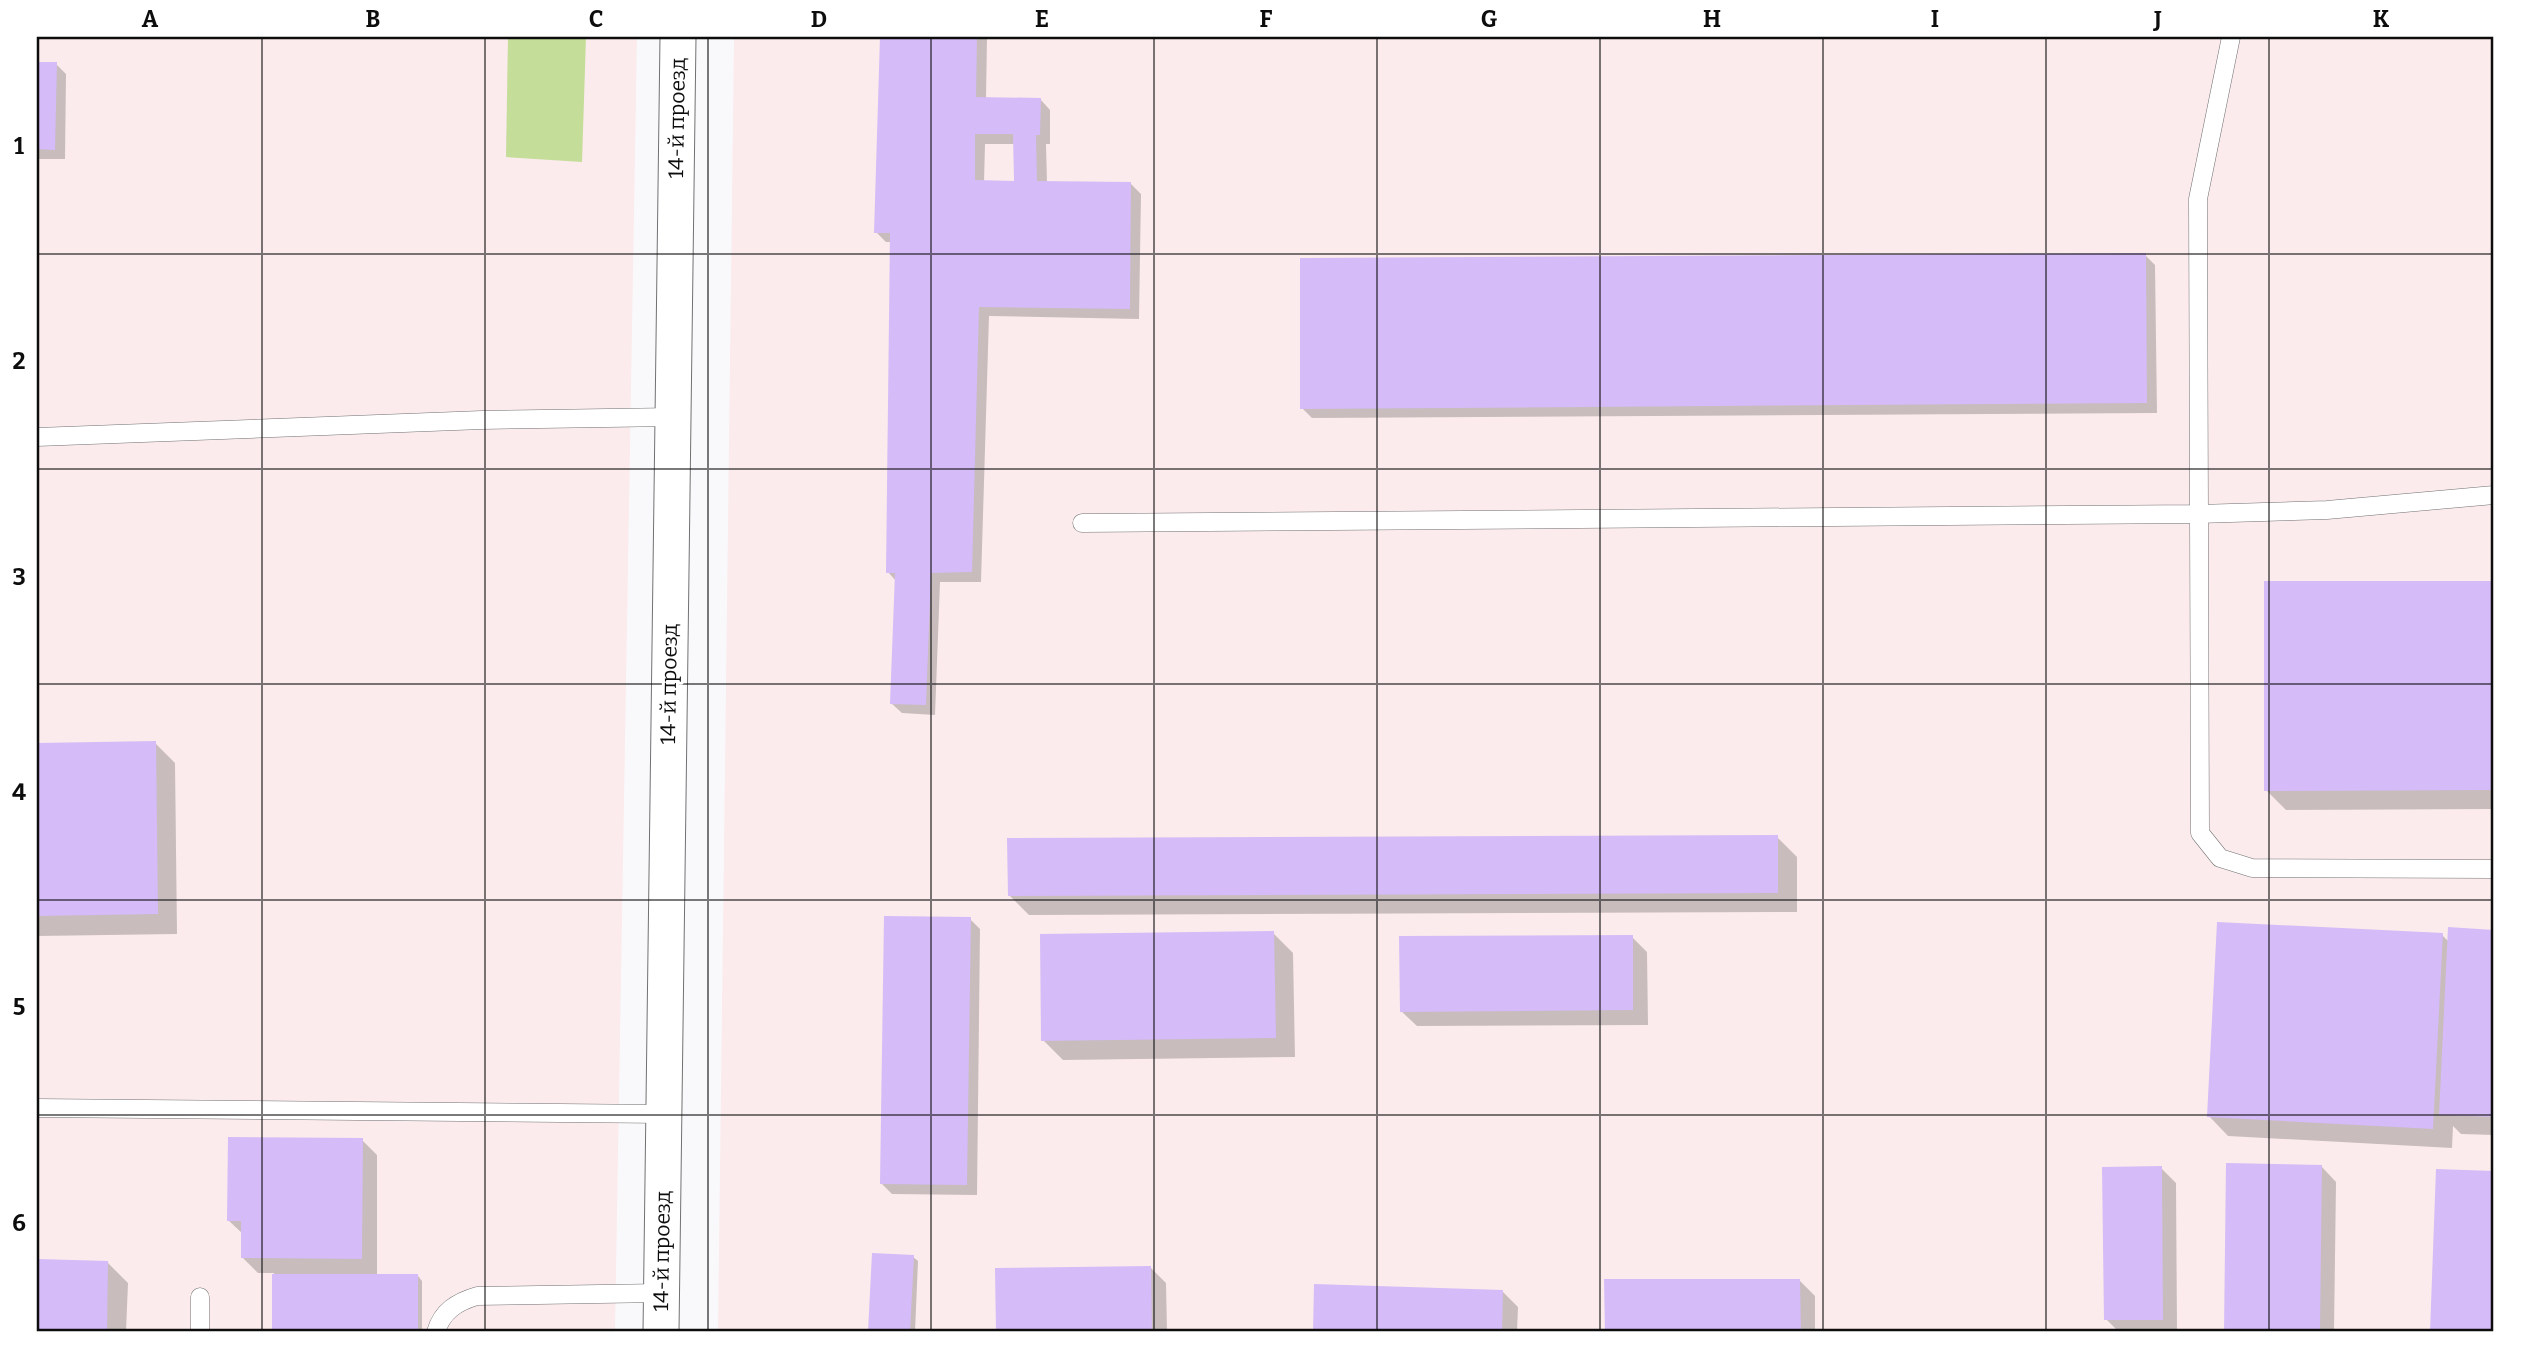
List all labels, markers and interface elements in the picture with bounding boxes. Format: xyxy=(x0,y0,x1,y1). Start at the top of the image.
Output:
text: A xyxy=(142,5,159,33)
text: B xyxy=(366,5,380,33)
text: C xyxy=(589,5,603,33)
text: D xyxy=(811,5,827,33)
text: E xyxy=(1035,5,1049,33)
text: F xyxy=(1260,5,1273,33)
text: G xyxy=(1481,5,1498,33)
text: H xyxy=(1703,5,1721,33)
text: I xyxy=(1931,5,1939,33)
text: J xyxy=(2152,5,2162,33)
text: K xyxy=(2373,5,2390,33)
street label: 14-й проезд xyxy=(663,57,691,179)
text: 1 xyxy=(14,132,24,160)
text: 2 xyxy=(13,347,26,375)
text: 3 xyxy=(12,563,26,591)
street label: 14-й проезд xyxy=(655,623,683,745)
text: 4 xyxy=(12,778,26,806)
text: 5 xyxy=(13,993,25,1021)
street label: 14-й проезд xyxy=(648,1190,676,1312)
text: 6 xyxy=(12,1209,26,1237)

